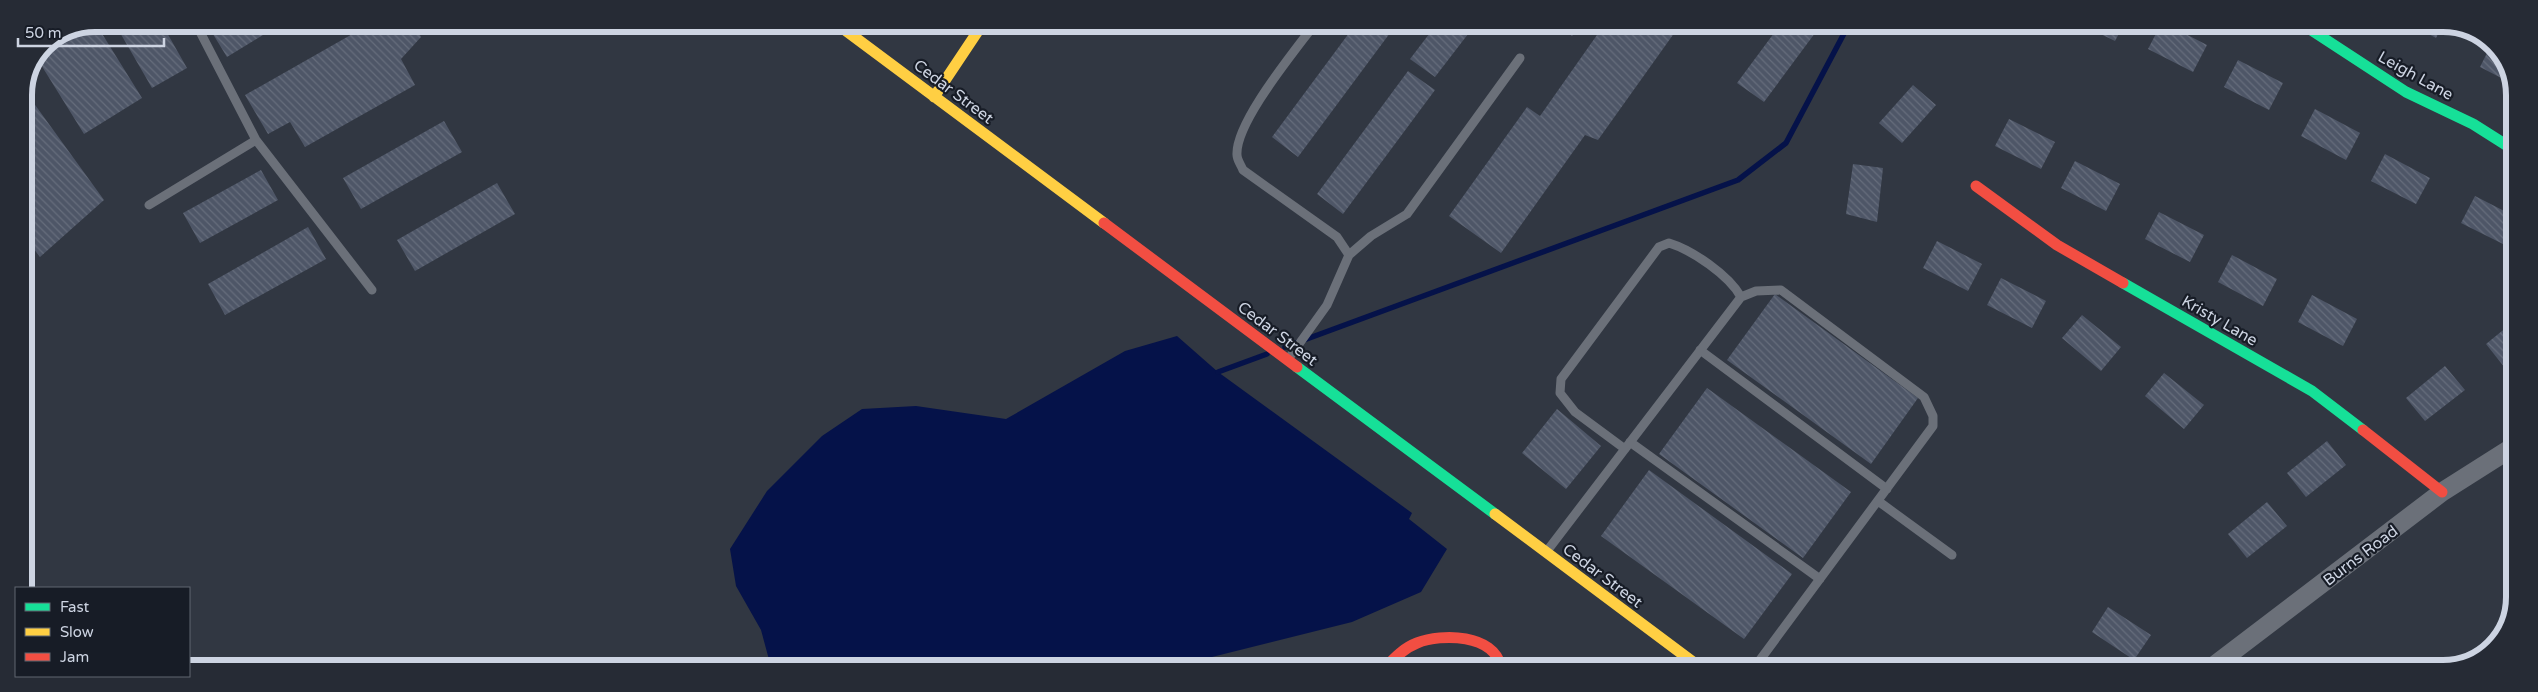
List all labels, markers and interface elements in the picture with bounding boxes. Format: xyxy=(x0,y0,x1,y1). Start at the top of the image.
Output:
scale bar xyxy=(18,15,164,47)
text: 50 m xyxy=(25,24,62,42)
street label: Leigh Lane xyxy=(2374,47,2457,105)
street label: Cedar Street xyxy=(909,55,997,128)
street label: Kristy Lane xyxy=(2178,291,2261,351)
street label: Cedar Street xyxy=(1233,297,1321,370)
street label: Burns Road xyxy=(2319,521,2402,590)
street label: Cedar Street xyxy=(1558,539,1646,612)
legend xyxy=(15,587,190,677)
text: Fast xyxy=(60,598,90,616)
text: Slow xyxy=(60,623,94,641)
text: Jam xyxy=(60,648,89,666)

